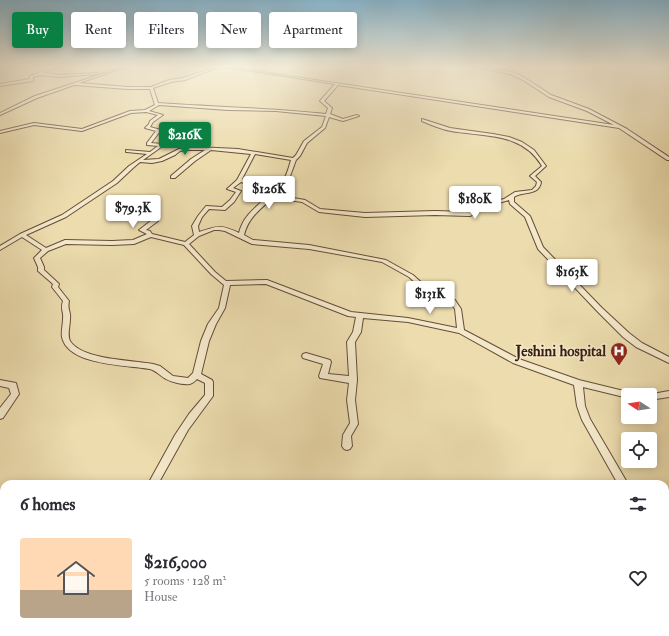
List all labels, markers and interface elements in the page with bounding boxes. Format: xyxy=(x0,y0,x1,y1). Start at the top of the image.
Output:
chip: Buy xyxy=(12,12,63,48)
chip: Rent xyxy=(71,12,126,48)
chip: Filters xyxy=(134,12,198,48)
chip: New xyxy=(206,12,261,48)
chip: Apartment xyxy=(269,12,357,48)
pin: $216K xyxy=(157,122,213,156)
text: $216K xyxy=(168,127,202,143)
pin: $126K xyxy=(241,176,297,210)
text: $126K xyxy=(252,181,286,197)
pin: $180K xyxy=(447,186,503,220)
text: $180K xyxy=(458,191,492,207)
pin: $79.3K xyxy=(100,195,166,229)
text: $79.3K xyxy=(115,200,151,216)
pin: $163K xyxy=(544,259,600,293)
text: $163K xyxy=(556,264,588,280)
pin: $131K xyxy=(402,281,458,315)
text: $131K xyxy=(415,286,445,302)
hospital icon: Jeshini hospital xyxy=(609,341,629,366)
place label: Jeshini hospital xyxy=(515,342,606,362)
north arrow xyxy=(621,388,657,424)
map controls xyxy=(621,388,657,468)
button: locate xyxy=(621,432,657,468)
icon: filters xyxy=(627,493,649,515)
text: 6 homes xyxy=(20,494,75,515)
text: $216,000 xyxy=(144,552,207,573)
icon: home xyxy=(52,554,100,602)
icon: heart xyxy=(627,567,649,589)
text: 5 rooms · 128 m² xyxy=(144,573,226,589)
text: House xyxy=(144,589,177,605)

